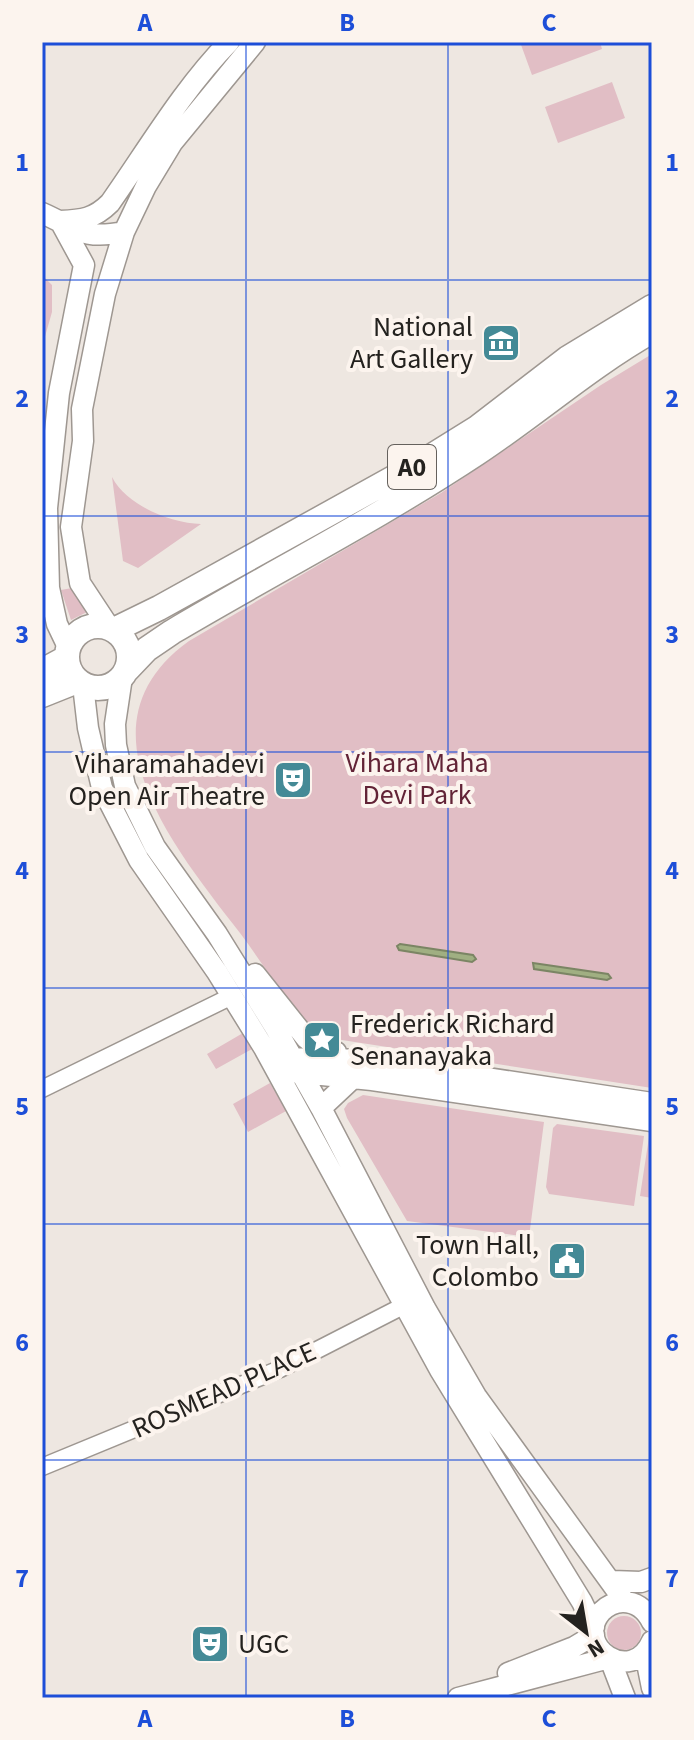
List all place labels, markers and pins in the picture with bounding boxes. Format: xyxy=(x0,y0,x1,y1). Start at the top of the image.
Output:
place label: National Art Gallery xyxy=(350,307,473,379)
museum icon: National Art Gallery xyxy=(480,322,522,364)
place label: Viharamahadevi Open Air Theatre xyxy=(68,744,265,816)
theatre icon: Viharamahadevi Open Air Theatre xyxy=(272,759,314,801)
place label: Frederick Richard Senanayaka xyxy=(350,1004,555,1076)
place icon: Frederick Richard Senanayaka xyxy=(301,1019,343,1061)
place label: Town Hall, Colombo xyxy=(416,1225,539,1297)
public building icon: Town Hall, Colombo xyxy=(546,1240,588,1282)
theatre icon: UGC xyxy=(189,1623,231,1665)
place label: UGC xyxy=(238,1624,289,1664)

